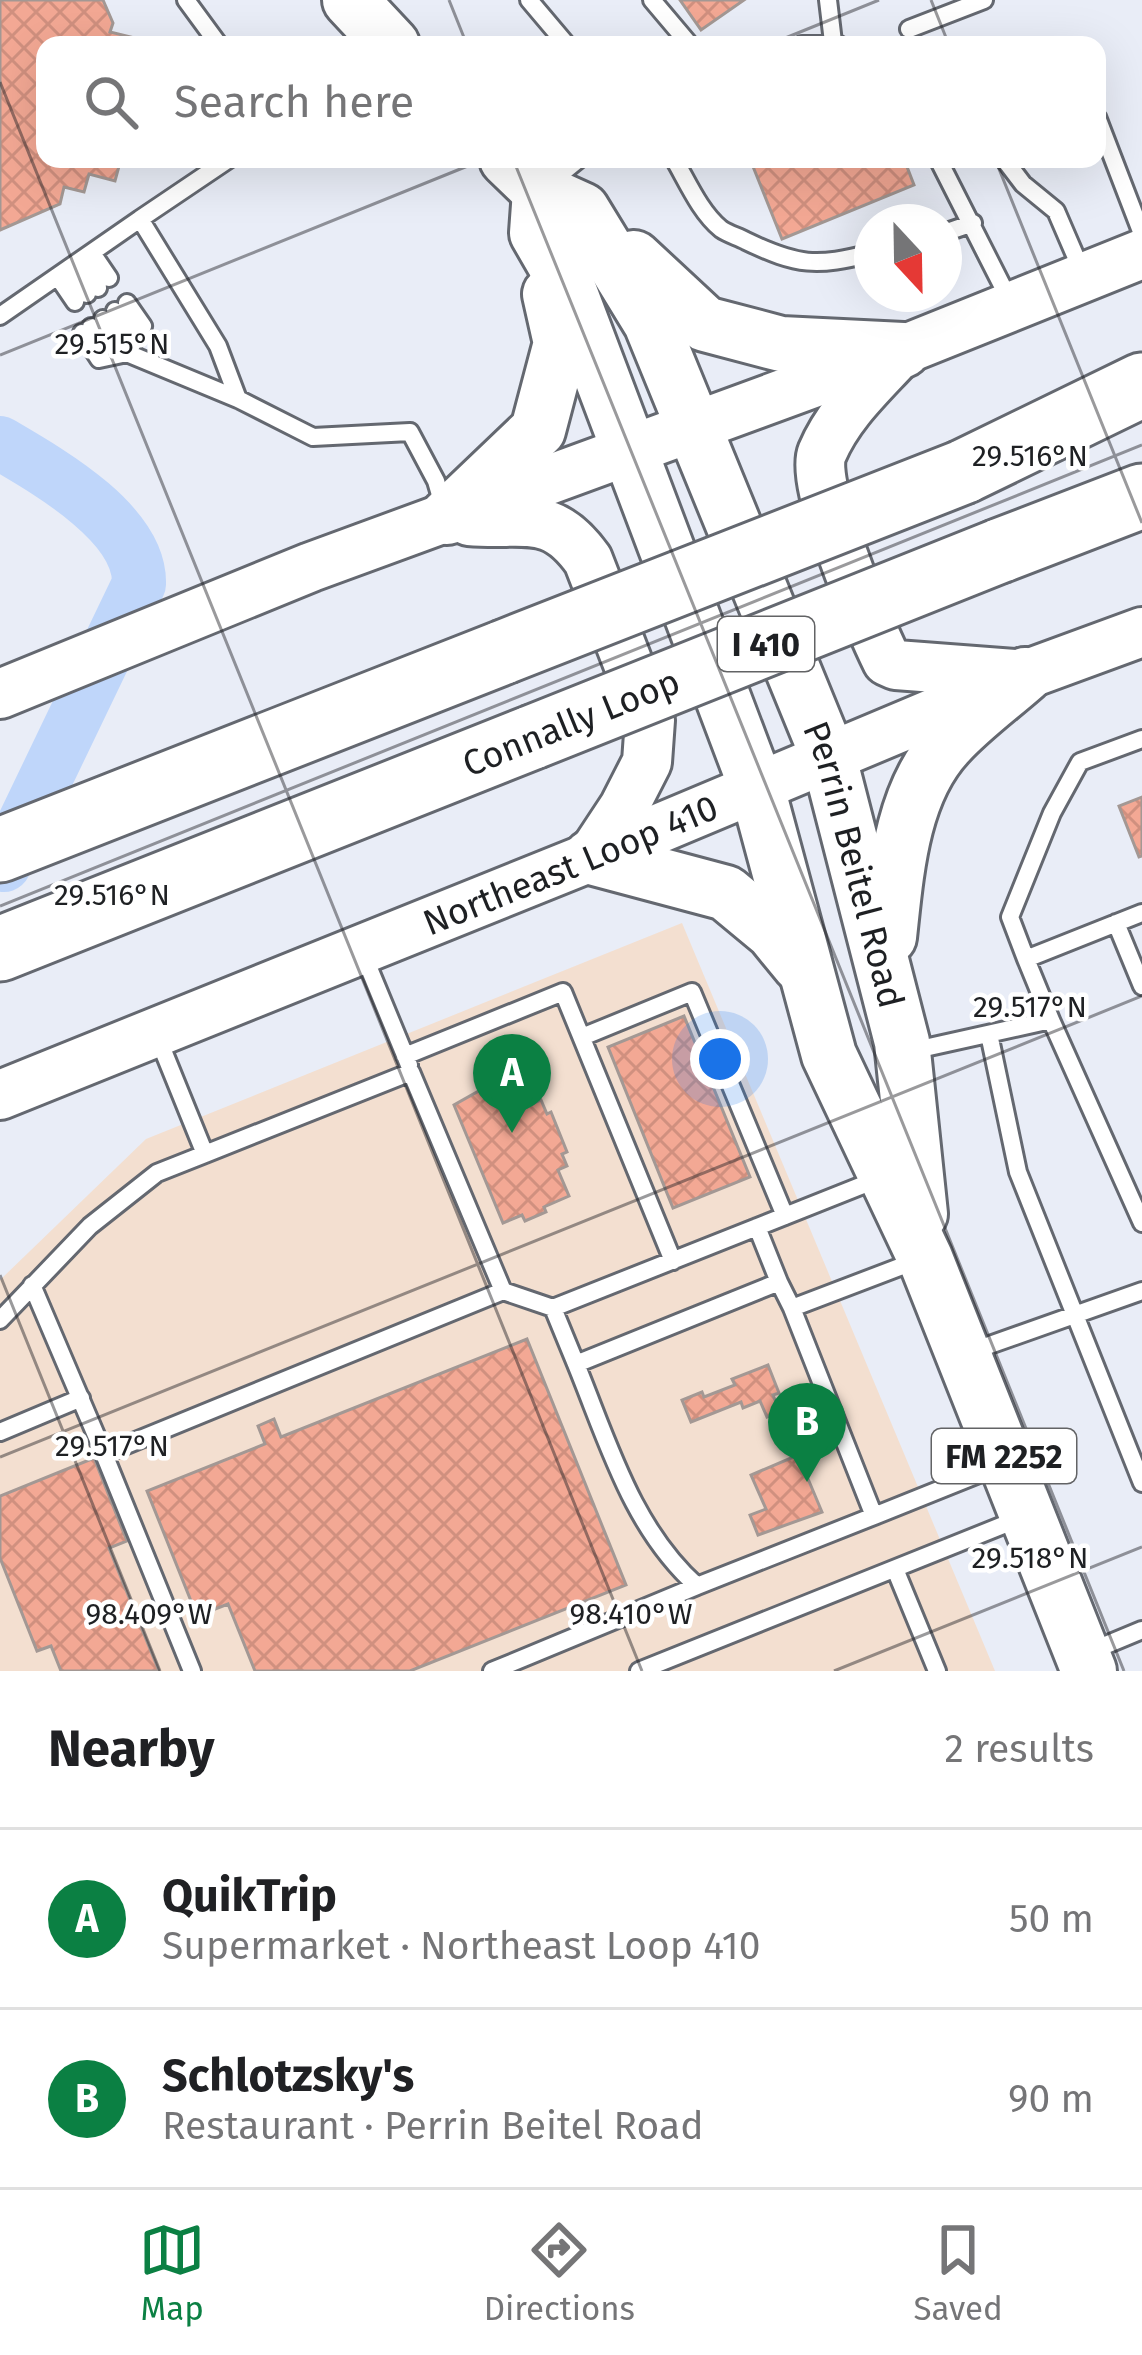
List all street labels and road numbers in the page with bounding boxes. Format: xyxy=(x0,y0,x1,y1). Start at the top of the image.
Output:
road number: I 410 xyxy=(718,617,814,671)
street label: Connally Loop xyxy=(456,659,686,786)
street label: Perrin Beitel Road xyxy=(793,715,913,1013)
street label: Northeast Loop 410 xyxy=(417,785,724,945)
road number: FM 2252 xyxy=(932,1429,1076,1483)

